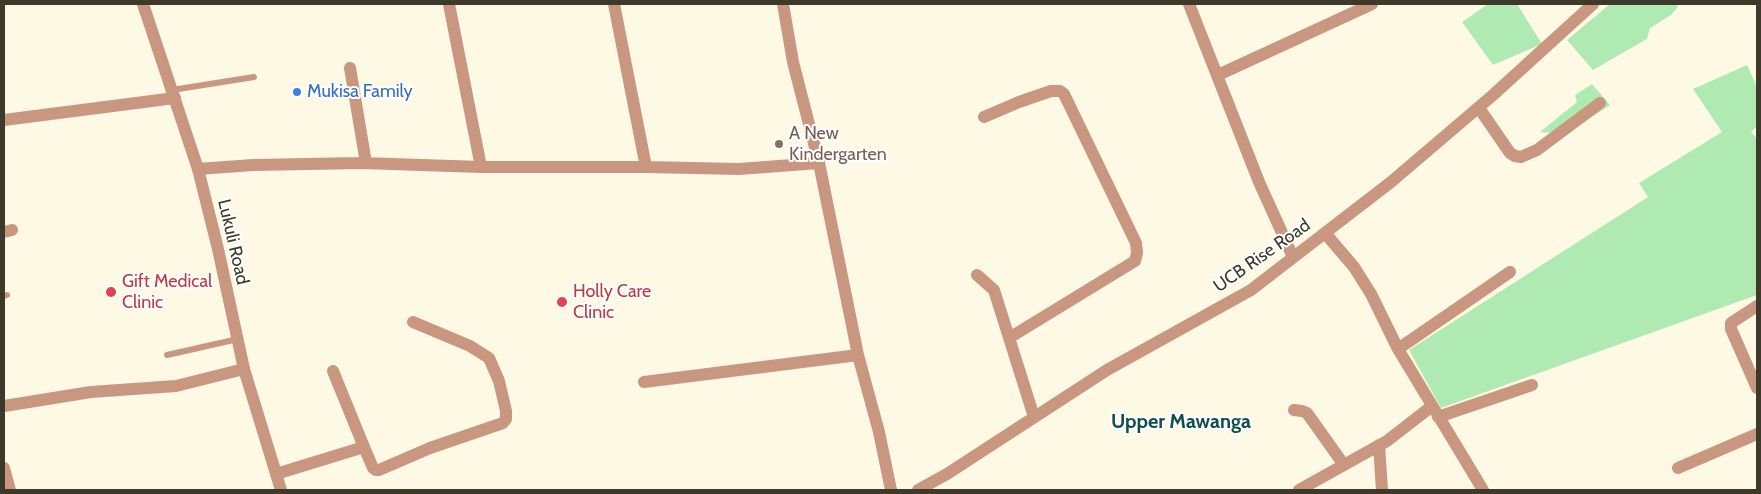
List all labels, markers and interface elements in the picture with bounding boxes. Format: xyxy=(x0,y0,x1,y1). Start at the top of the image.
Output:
place label: Mukisa Family xyxy=(307,81,413,103)
marker: Mukisa Family xyxy=(291,86,303,98)
place label: A New Kindergarten xyxy=(789,123,887,166)
marker: A New Kindergarten xyxy=(773,138,785,150)
street label: Lukuli Road xyxy=(213,197,253,287)
street label: UCB Rise Road xyxy=(1209,215,1315,297)
place label: Gift Medical Clinic xyxy=(122,271,212,314)
place label: Holly Care Clinic xyxy=(573,281,651,324)
marker: Gift Medical Clinic xyxy=(104,285,118,299)
marker: Holly Care Clinic xyxy=(555,295,569,309)
district label: Upper Mawanga xyxy=(1111,410,1251,434)

